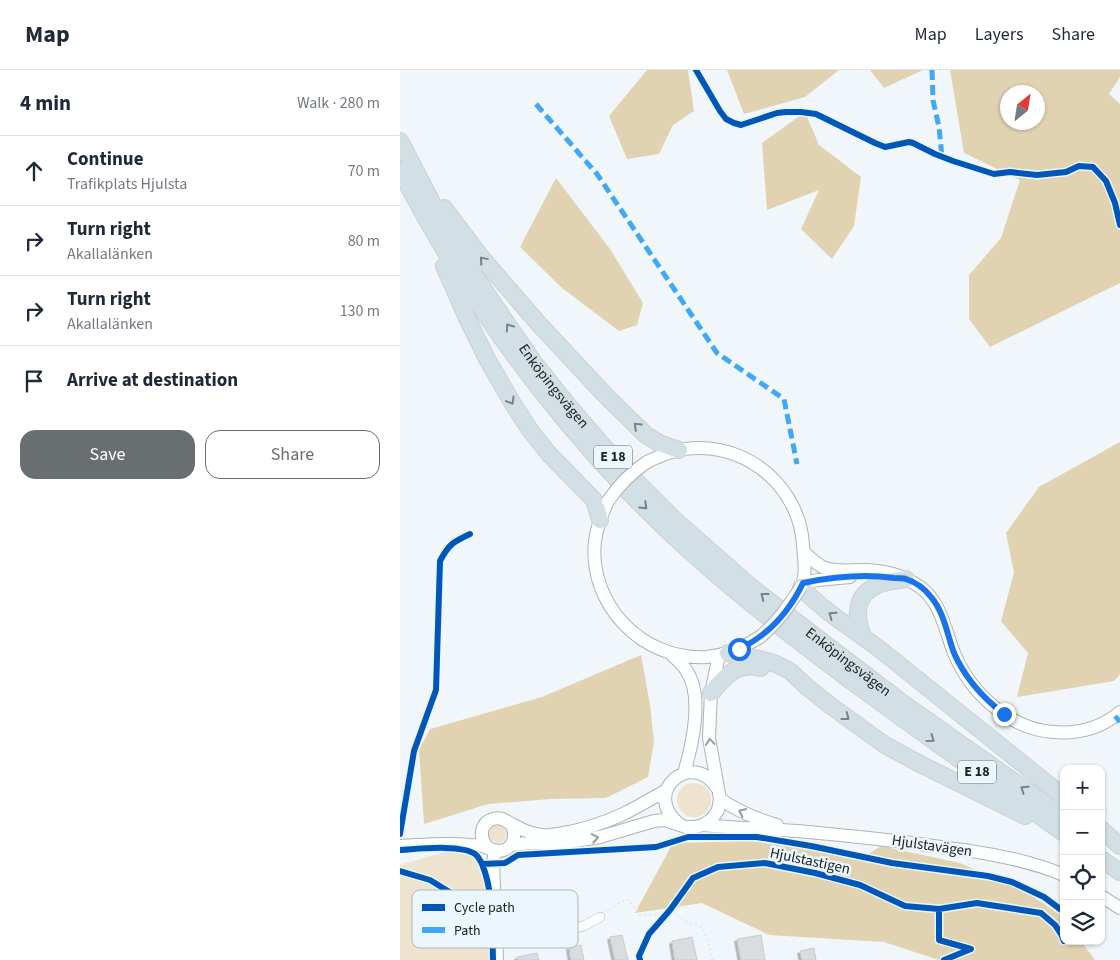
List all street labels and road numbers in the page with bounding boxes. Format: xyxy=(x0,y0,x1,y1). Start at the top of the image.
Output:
street label: Enköpingsvägen xyxy=(514,339,594,433)
road number: E 18 xyxy=(594,446,632,468)
street label: Enköpingsvägen xyxy=(801,622,896,701)
road number: E 18 xyxy=(958,760,996,784)
street label: Hjulstavägen xyxy=(890,830,974,862)
street label: Hjulstastigen xyxy=(768,842,852,880)

